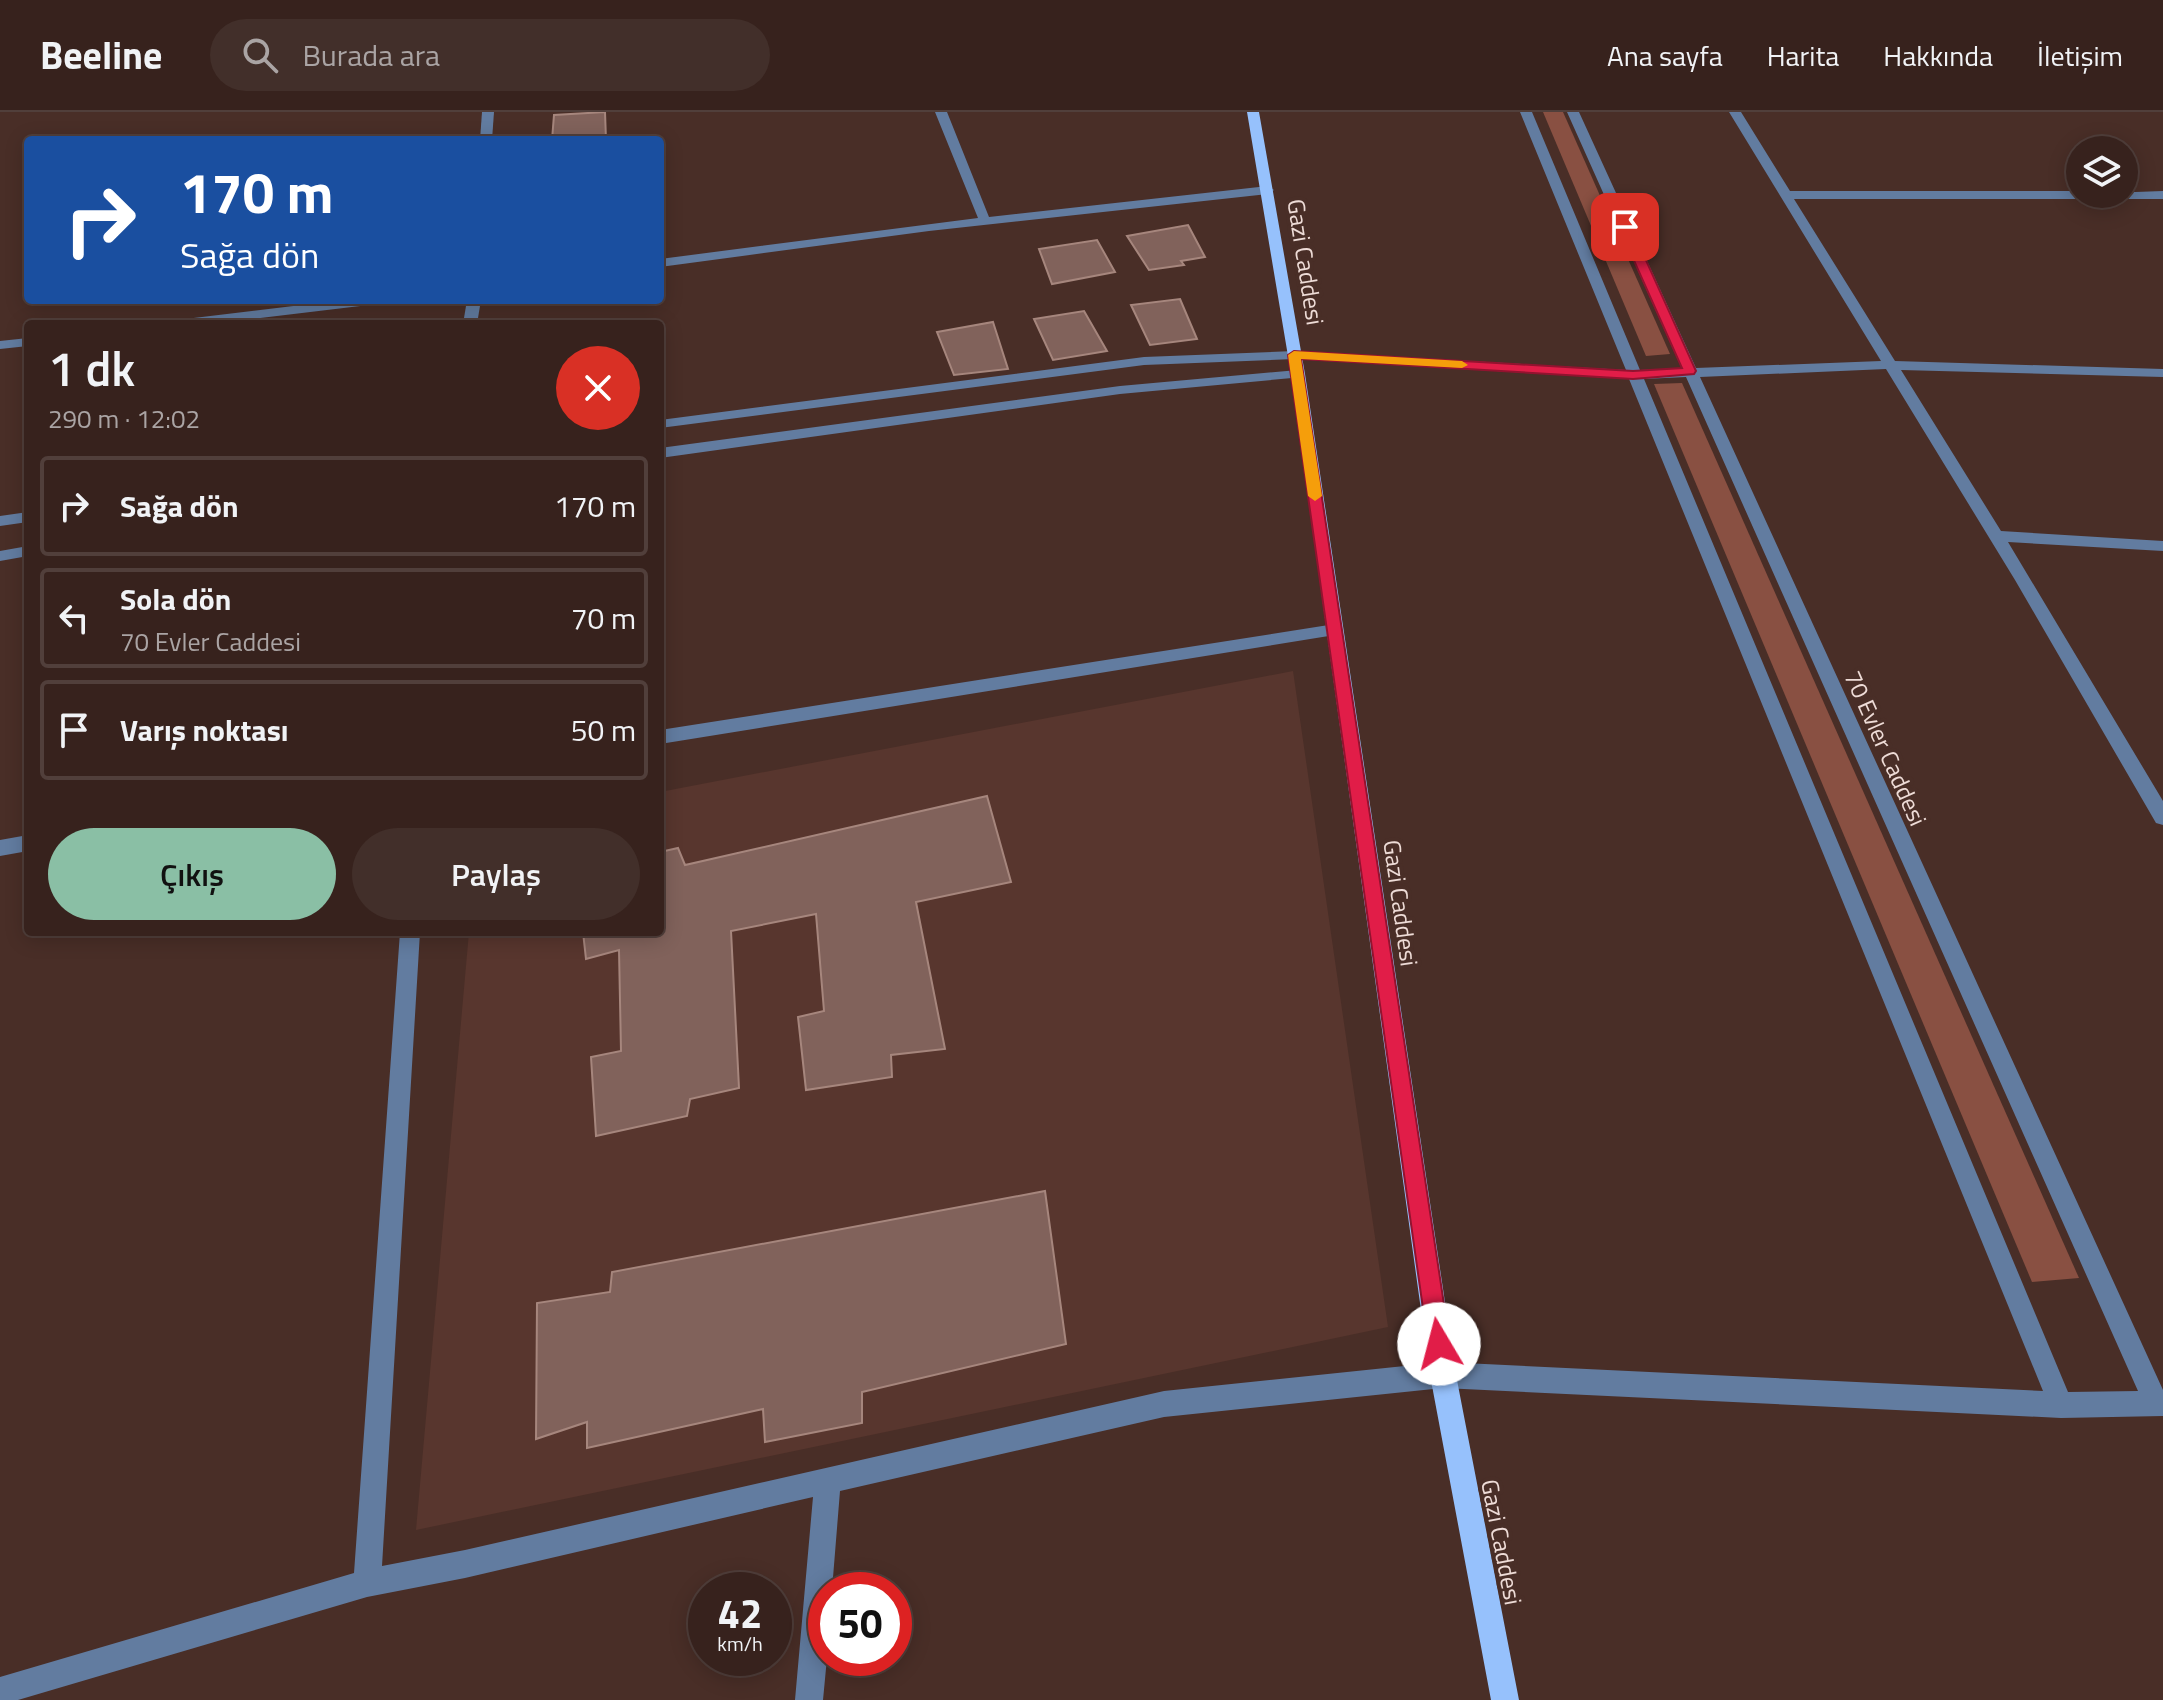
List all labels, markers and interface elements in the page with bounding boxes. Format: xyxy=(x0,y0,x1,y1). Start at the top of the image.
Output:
search box xyxy=(210,19,770,91)
text: Beeline xyxy=(40,26,162,84)
text: Burada ara xyxy=(302,32,440,78)
icon: search xyxy=(238,33,282,77)
text: Ana sayfa xyxy=(1607,34,1723,77)
text: Harita xyxy=(1767,34,1839,77)
text: Hakkında xyxy=(1883,34,1993,77)
text: İletişim xyxy=(2037,34,2123,77)
map controls xyxy=(2066,136,2138,208)
button: layers xyxy=(2066,136,2138,208)
text: 170 m xyxy=(180,150,333,235)
icon: right xyxy=(48,168,152,272)
pin xyxy=(1591,193,1659,261)
street label: Gazi Caddesi xyxy=(1278,196,1334,328)
icon: arrive xyxy=(1603,205,1647,249)
text: Sağa dön xyxy=(180,227,319,282)
text: 1 dk xyxy=(48,332,135,405)
button: close xyxy=(556,346,640,430)
text: 290 m · 12:02 xyxy=(48,399,200,438)
text: Sağa dön xyxy=(120,483,239,529)
text: 170 m xyxy=(554,483,636,529)
icon: right xyxy=(52,484,96,528)
text: Sola dön xyxy=(120,576,231,622)
text: 70 m xyxy=(571,595,636,641)
icon: left xyxy=(52,596,96,640)
text: 70 Evler Caddesi xyxy=(120,622,301,661)
street label: 70 Evler Caddesi xyxy=(1836,664,1936,832)
text: Varış noktası xyxy=(120,707,289,753)
text: 50 m xyxy=(571,707,636,753)
icon: arrive xyxy=(52,708,96,752)
button: Çıkış xyxy=(48,828,336,920)
button: Paylaş xyxy=(352,828,640,920)
street label: Gazi Caddesi xyxy=(1374,837,1428,969)
position arrow xyxy=(1397,1302,1481,1386)
street label: Gazi Caddesi xyxy=(1472,1476,1532,1608)
speed limit sign: 50 xyxy=(808,1572,912,1676)
text: 42 xyxy=(718,1583,762,1644)
text: km/h xyxy=(717,1628,763,1659)

